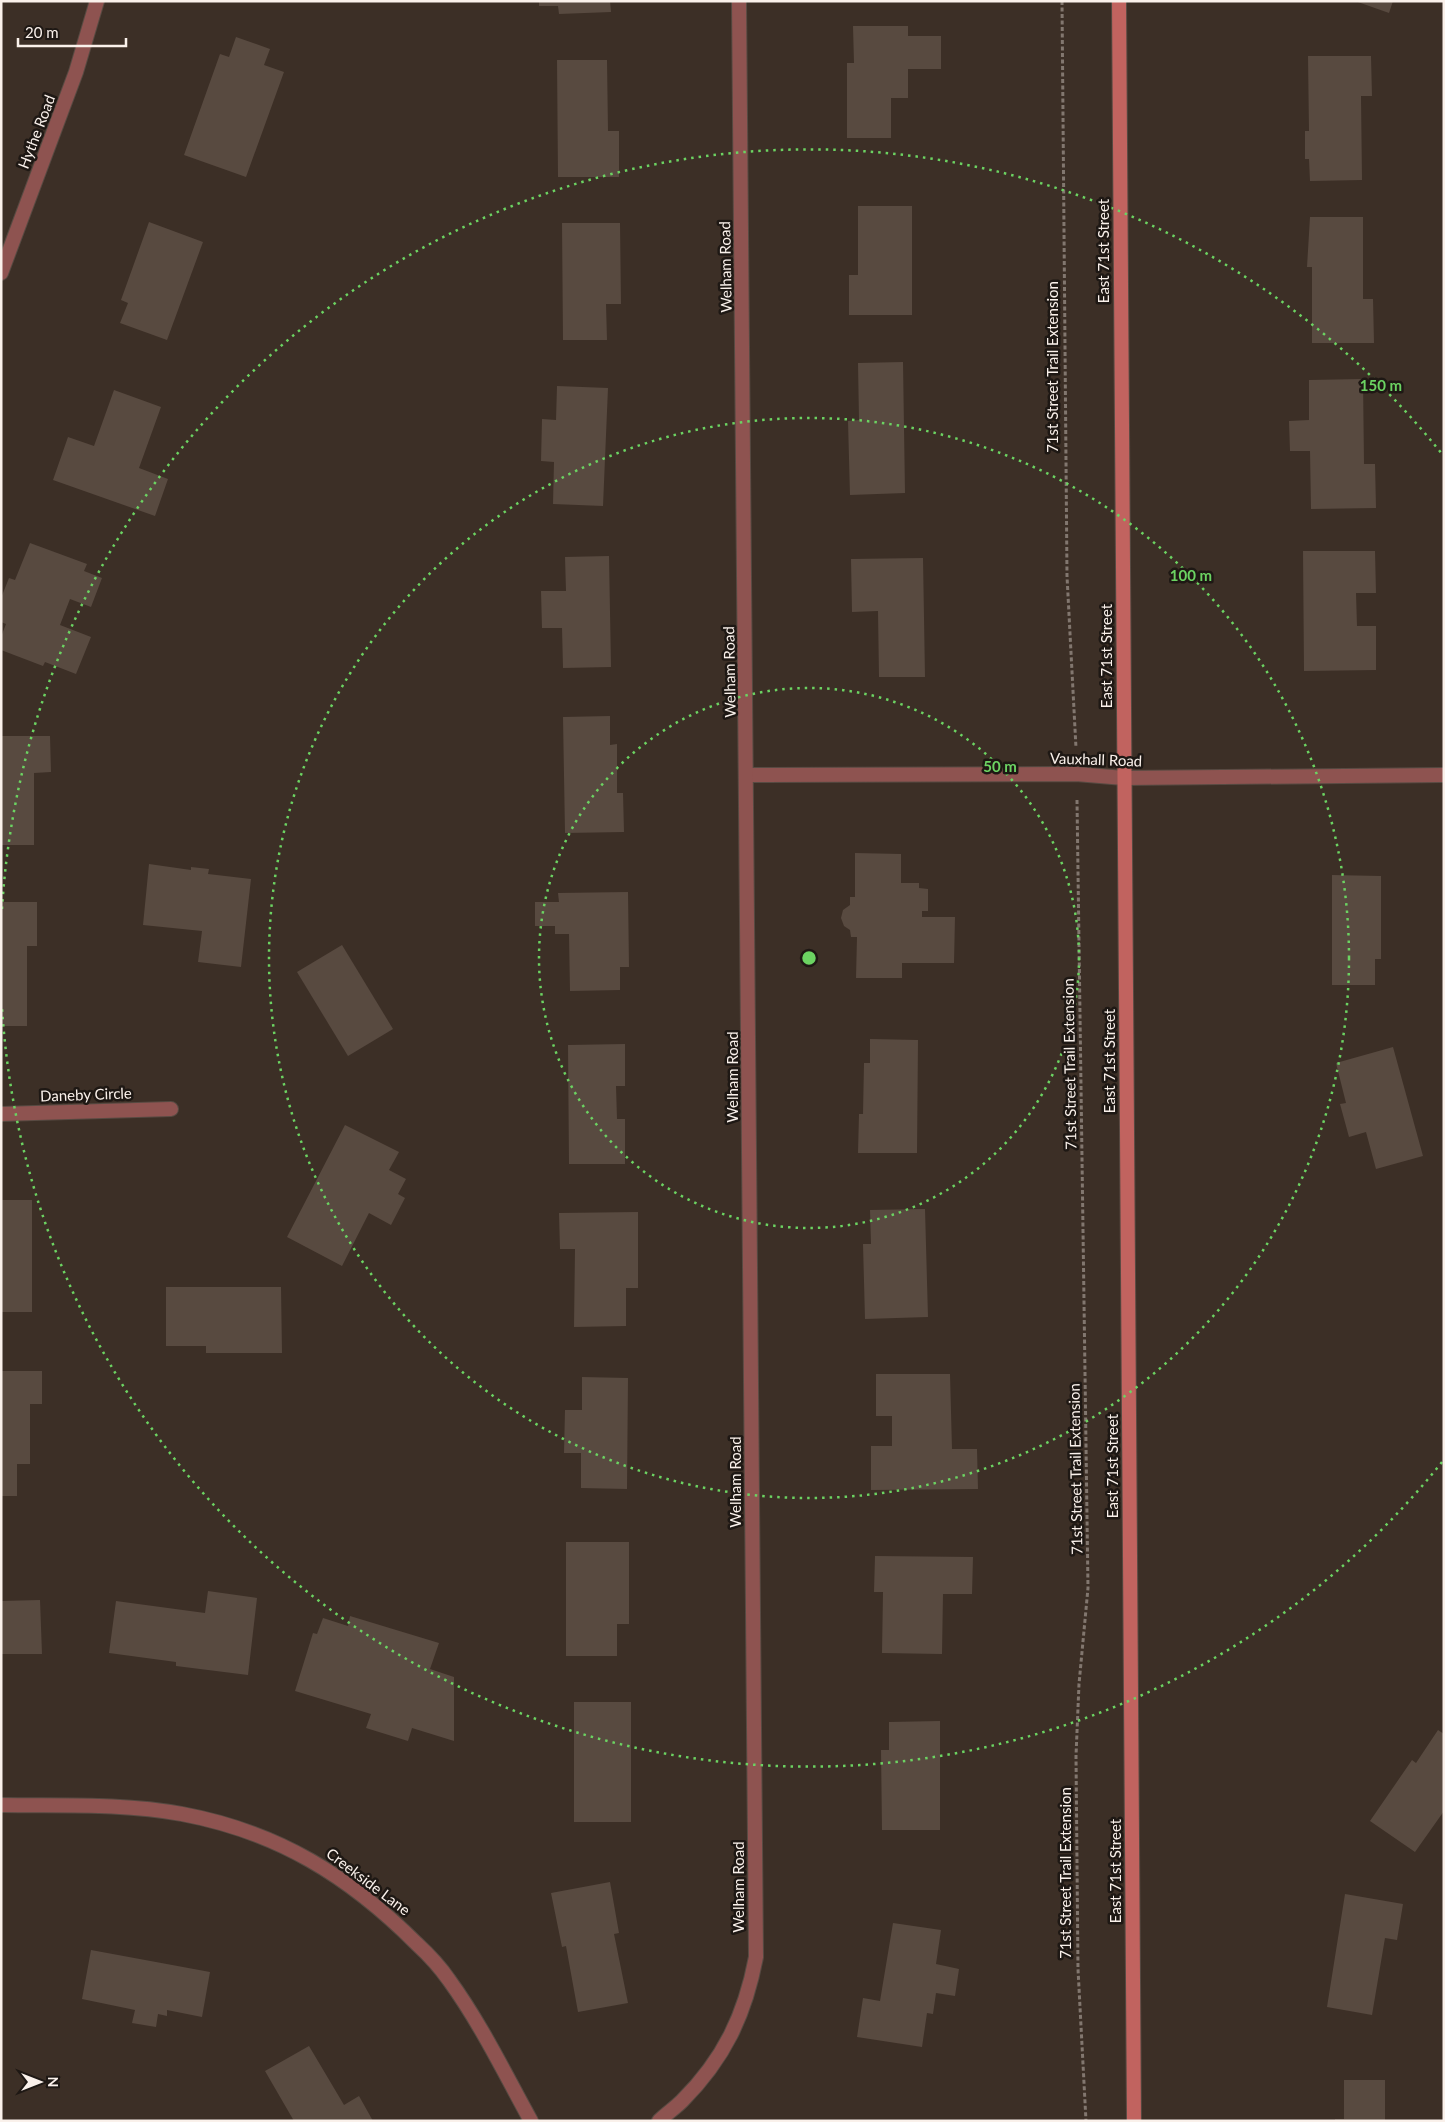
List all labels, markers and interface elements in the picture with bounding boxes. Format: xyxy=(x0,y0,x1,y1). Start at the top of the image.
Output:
scale bar xyxy=(18,15,125,47)
text: 20 m xyxy=(25,23,59,41)
street label: Hythe Road xyxy=(14,92,58,171)
street label: East 71st Street xyxy=(1094,198,1112,303)
street label: Welham Road xyxy=(715,221,735,313)
street label: 71st Street Trail Extension xyxy=(1043,281,1061,453)
text: 150 m xyxy=(1360,376,1402,394)
text: 100 m xyxy=(1170,566,1212,584)
street label: East 71st Street xyxy=(1097,603,1115,708)
street label: Welham Road xyxy=(719,626,739,718)
street label: Vauxhall Road xyxy=(1050,748,1143,770)
text: 50 m xyxy=(983,757,1017,775)
centre of rings xyxy=(800,949,818,967)
street label: 71st Street Trail Extension xyxy=(1059,978,1079,1150)
street label: East 71st Street xyxy=(1100,1008,1118,1113)
street label: Welham Road xyxy=(723,1031,741,1123)
street label: Daneby Circle xyxy=(40,1083,132,1105)
street label: 71st Street Trail Extension xyxy=(1065,1383,1085,1555)
street label: East 71st Street xyxy=(1103,1413,1121,1518)
street label: Welham Road xyxy=(726,1436,744,1528)
street label: 71st Street Trail Extension xyxy=(1056,1787,1074,1959)
street label: East 71st Street xyxy=(1106,1818,1124,1923)
street label: Welham Road xyxy=(729,1841,747,1933)
street label: Creekside Lane xyxy=(323,1844,414,1919)
north arrow xyxy=(15,2057,65,2107)
text: N xyxy=(45,2077,62,2087)

